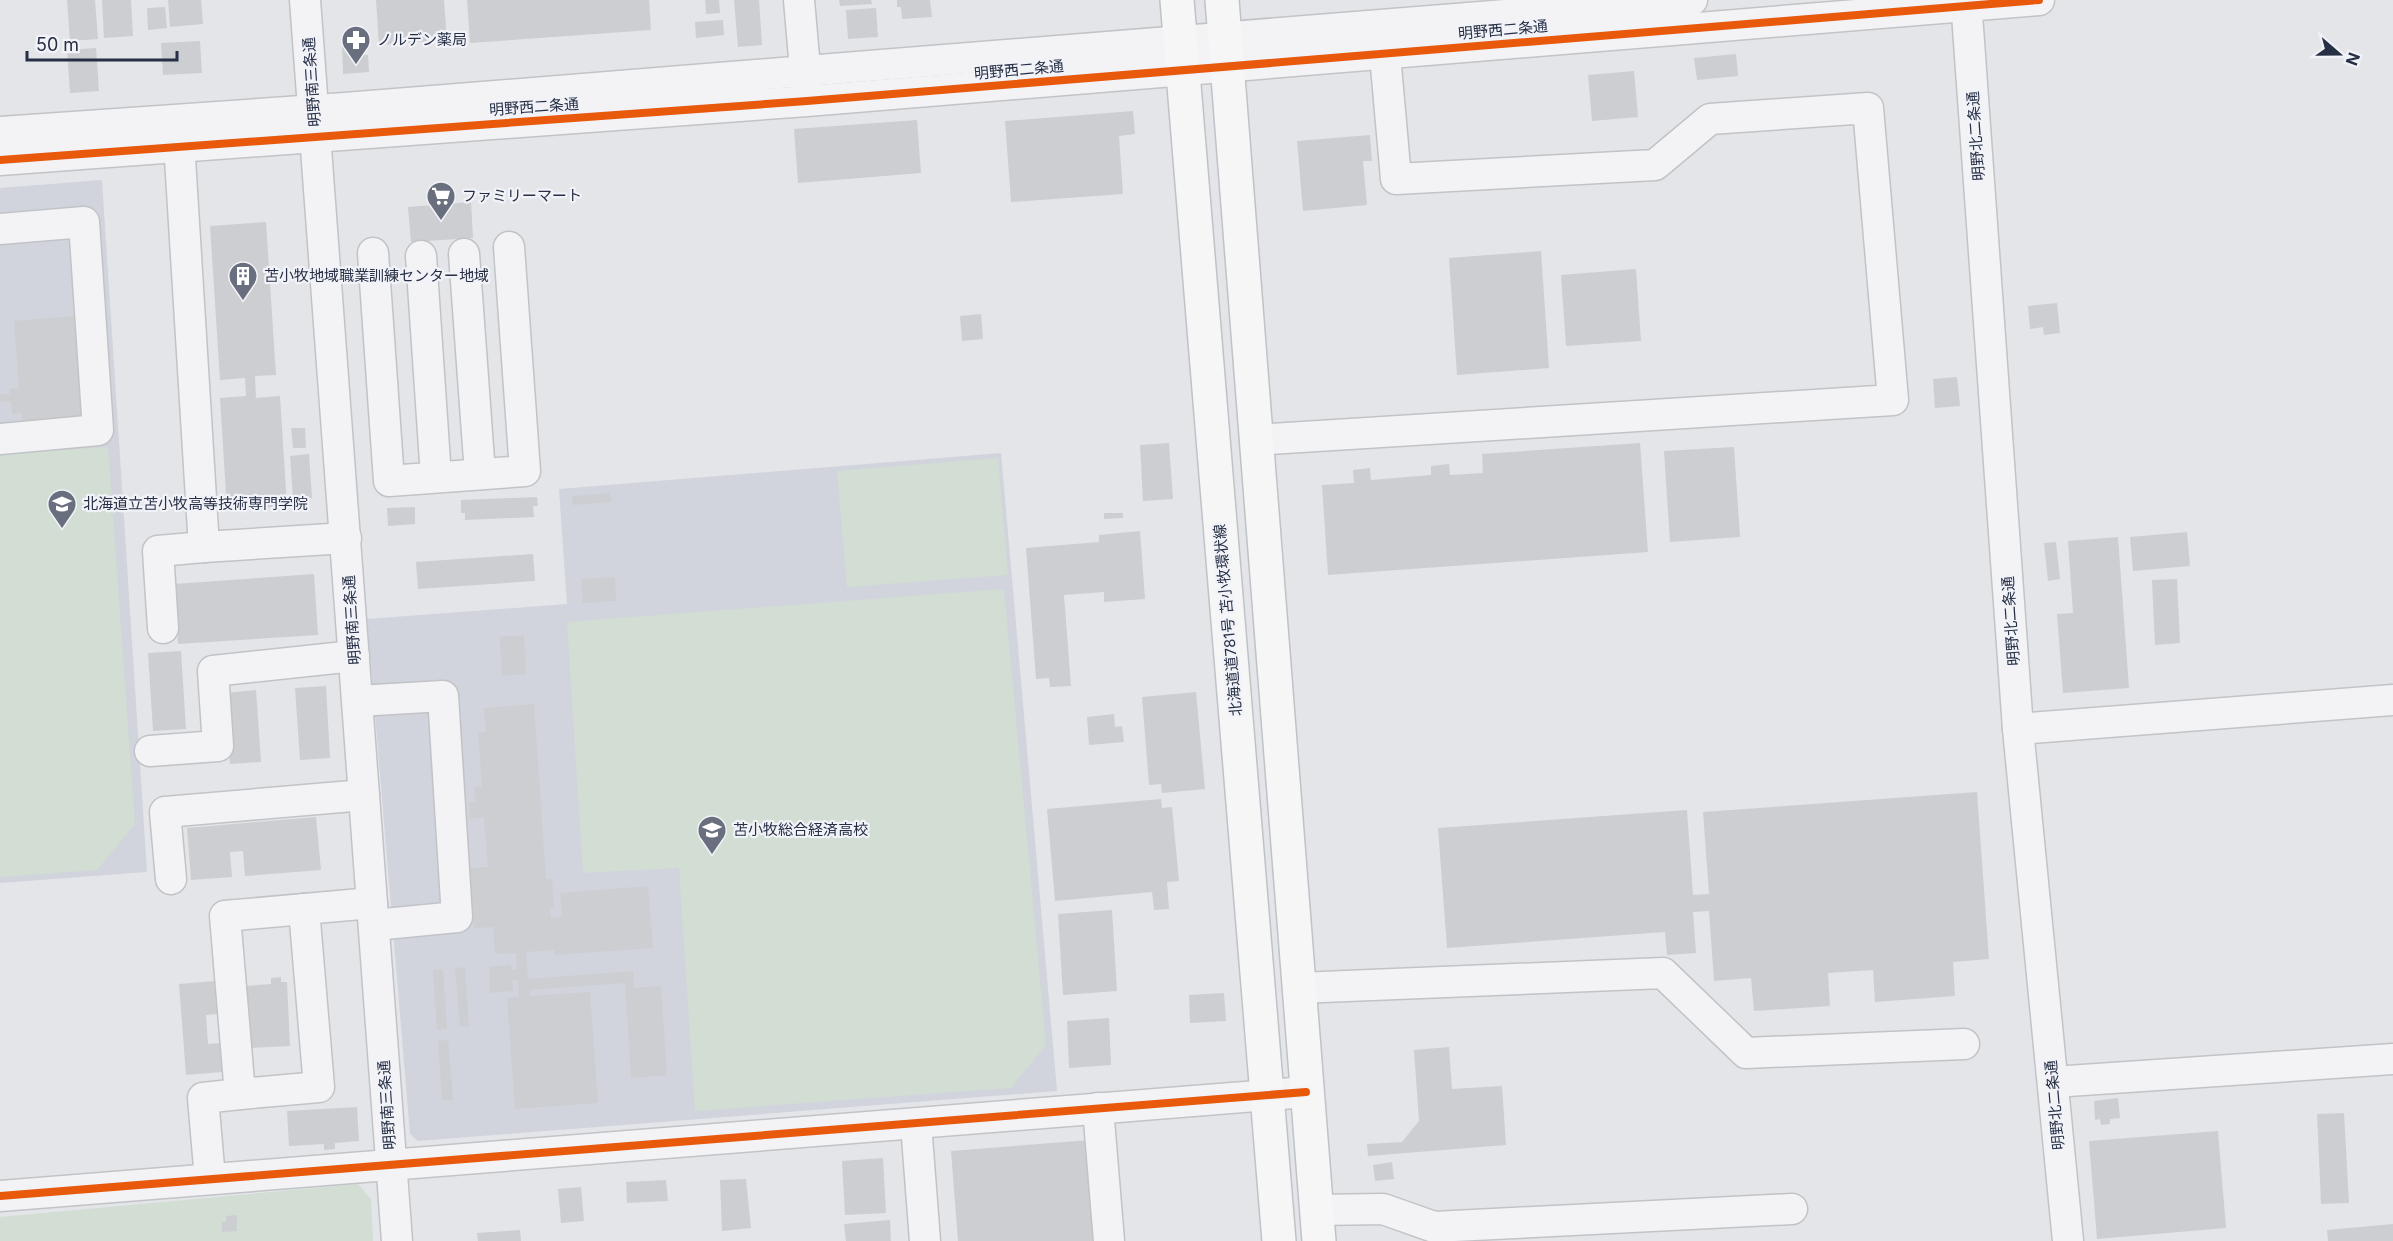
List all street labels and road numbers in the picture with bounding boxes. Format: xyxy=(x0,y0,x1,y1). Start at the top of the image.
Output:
street label: 明野西二条通 xyxy=(1457,16,1549,43)
street label: 明野南三条通 xyxy=(299,36,324,128)
street label: 明野西二条通 xyxy=(973,56,1065,83)
street label: 明野北二条通 xyxy=(1963,90,1988,182)
street label: 明野西二条通 xyxy=(488,94,580,119)
street label: 北海道道781号 苫小牧環状線 xyxy=(1210,523,1245,717)
street label: 明野南三条通 xyxy=(339,574,364,666)
street label: 明野北二条通 xyxy=(1998,575,2023,667)
street label: 明野南三条通 xyxy=(374,1059,399,1151)
street label: 明野北二条通 xyxy=(2041,1059,2068,1151)

